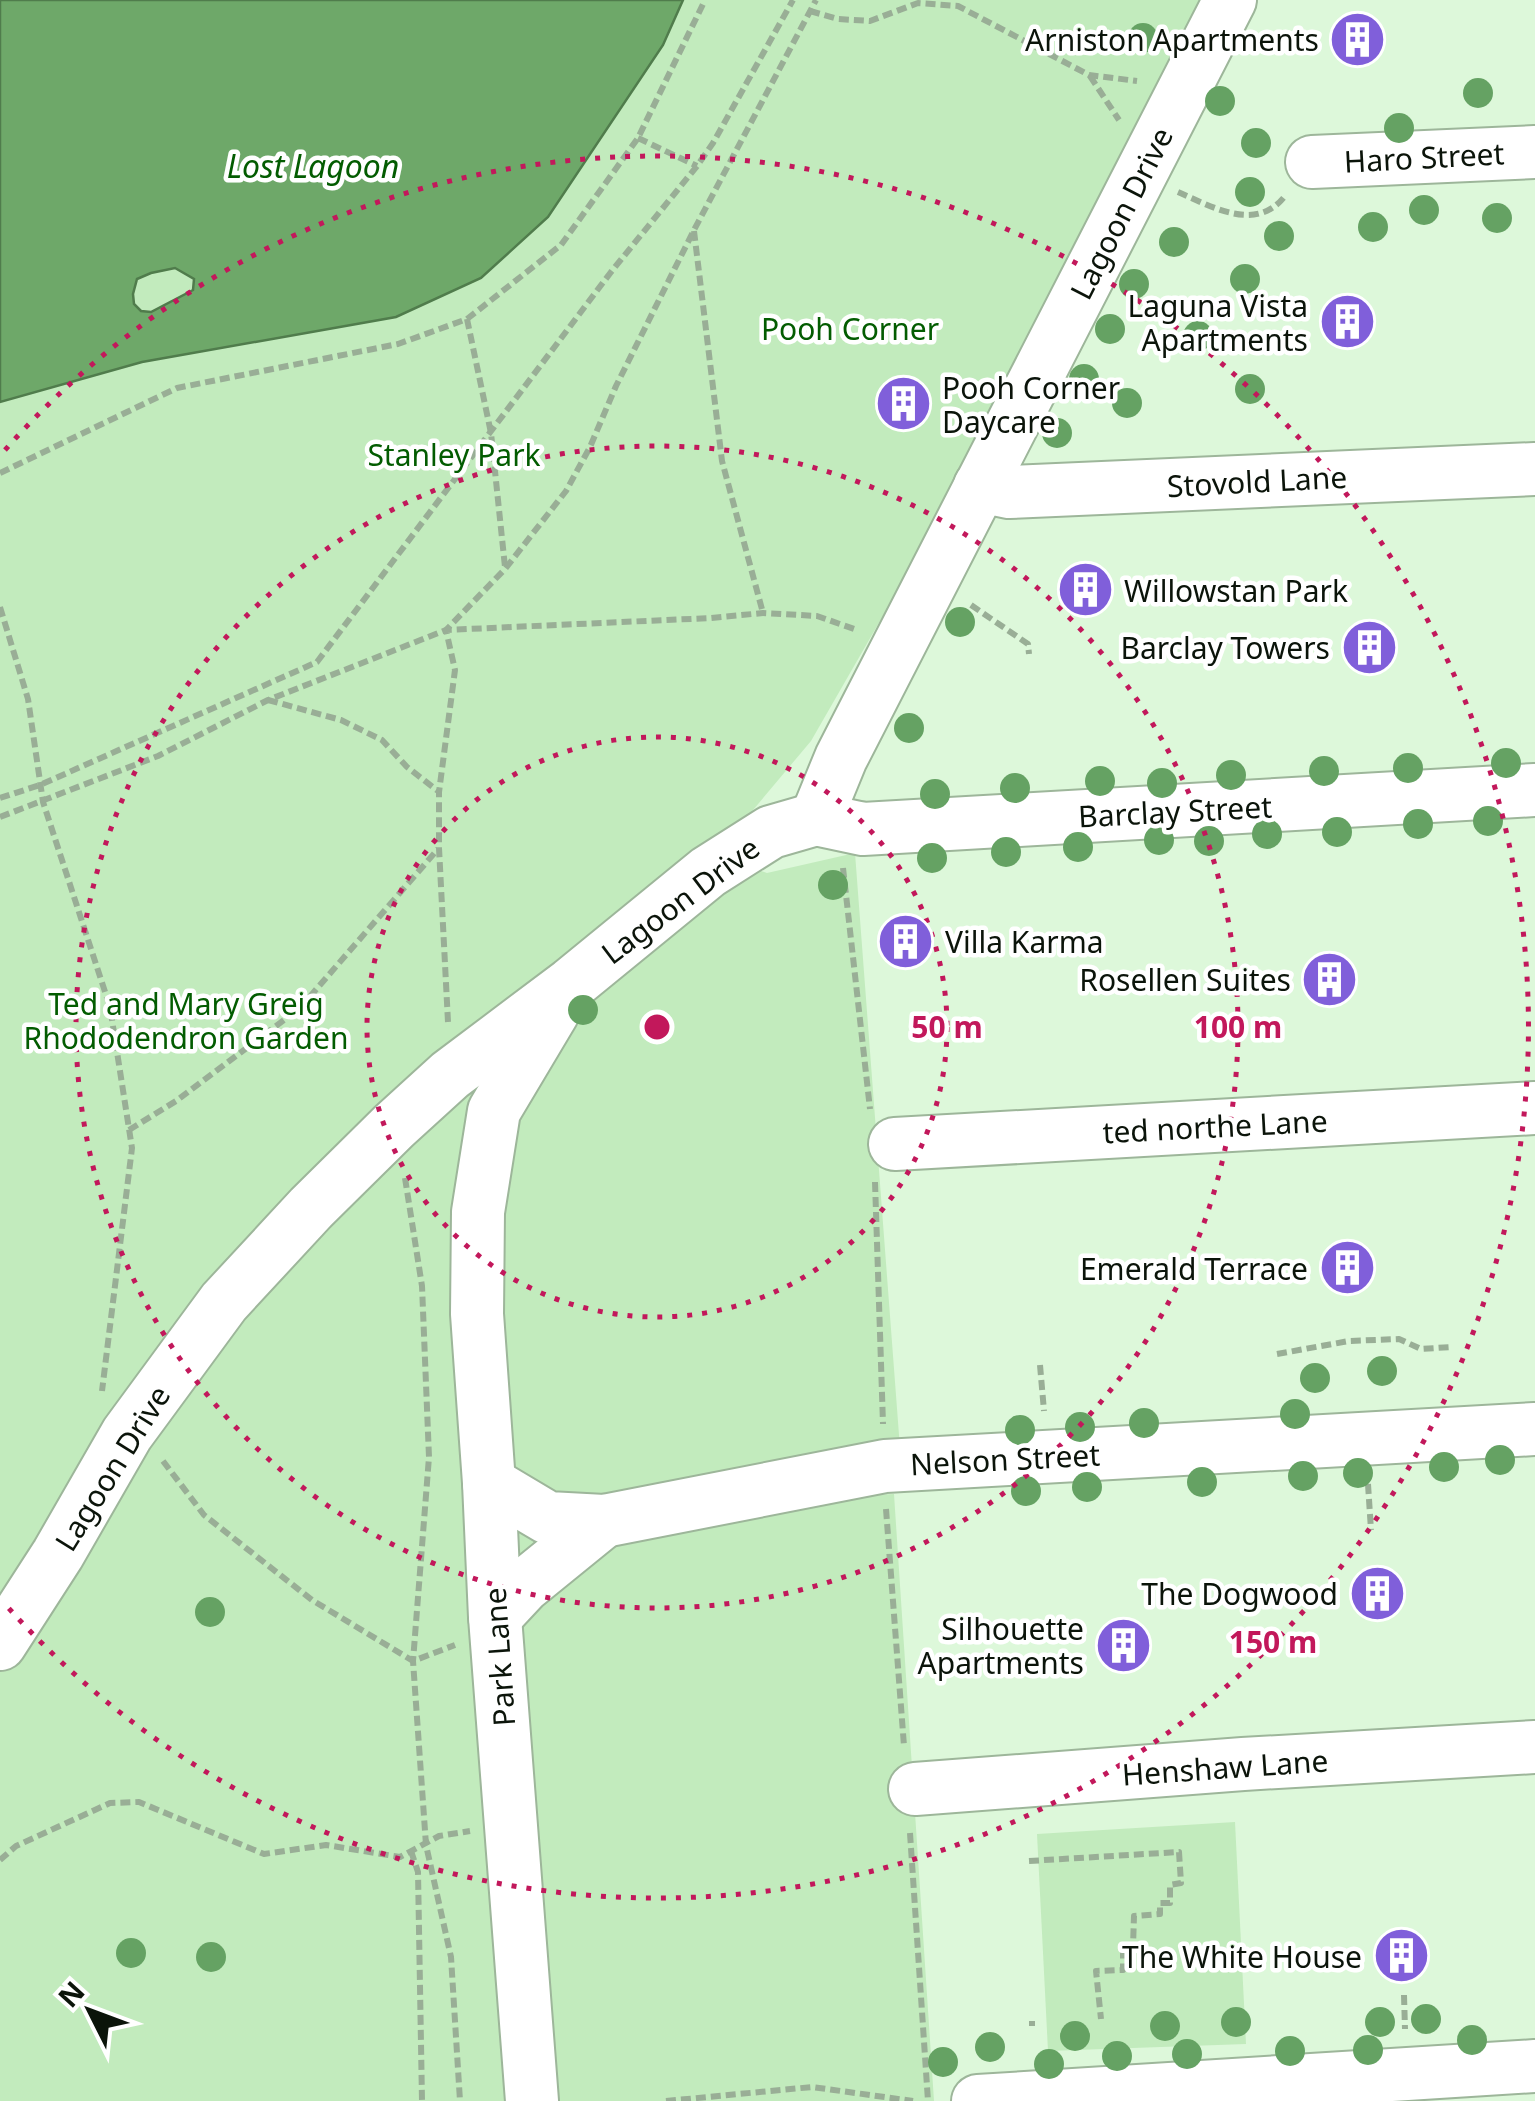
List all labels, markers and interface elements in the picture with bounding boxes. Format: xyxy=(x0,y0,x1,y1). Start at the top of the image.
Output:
building icon: Arniston Apartments xyxy=(1328,9,1388,69)
place label: Arniston Apartments xyxy=(1025,19,1319,60)
street label: Lagoon Drive xyxy=(1060,120,1182,306)
street label: Haro Street xyxy=(1343,132,1505,182)
water label: Lost Lagoon xyxy=(227,144,399,187)
place label: Laguna Vista Apartments xyxy=(1128,285,1308,360)
building icon: Laguna Vista Apartments xyxy=(1317,292,1377,352)
park label: Pooh Corner xyxy=(761,308,939,349)
place label: Pooh Corner Daycare xyxy=(942,367,1120,442)
building icon: Pooh Corner Daycare xyxy=(873,374,933,434)
park label: Stanley Park xyxy=(367,434,541,475)
street label: Stovold Lane xyxy=(1166,456,1348,506)
building icon: Willowstan Park xyxy=(1055,560,1115,620)
place label: Willowstan Park xyxy=(1124,570,1348,611)
building icon: Barclay Towers xyxy=(1339,617,1399,677)
place label: Barclay Towers xyxy=(1120,627,1330,668)
street label: Barclay Street xyxy=(1077,785,1273,837)
street label: Lagoon Drive xyxy=(593,827,767,973)
building icon: Villa Karma xyxy=(876,911,936,971)
place label: Villa Karma xyxy=(945,921,1104,962)
building icon: Rosellen Suites xyxy=(1300,949,1360,1009)
place label: Rosellen Suites xyxy=(1079,959,1291,1000)
park label: Ted and Mary Greig Rhododendron Garden xyxy=(24,983,348,1058)
text: 50 m xyxy=(911,1006,983,1047)
text: 100 m xyxy=(1194,1006,1282,1047)
centre of rings xyxy=(639,1009,675,1045)
street label: ted northe Lane xyxy=(1101,1100,1329,1152)
building icon: Emerald Terrace xyxy=(1317,1238,1377,1298)
place label: Emerald Terrace xyxy=(1080,1248,1308,1289)
street label: Lagoon Drive xyxy=(45,1377,179,1559)
street label: Nelson Street xyxy=(909,1434,1101,1484)
building icon: The Dogwood xyxy=(1347,1563,1407,1623)
place label: The Dogwood xyxy=(1141,1573,1338,1614)
street label: Park Lane xyxy=(474,1586,524,1728)
place label: Silhouette Apartments xyxy=(918,1608,1084,1683)
building icon: Silhouette Apartments xyxy=(1093,1615,1153,1675)
text: 150 m xyxy=(1229,1621,1317,1662)
street label: Henshaw Lane xyxy=(1120,1739,1330,1795)
building icon: The White House xyxy=(1371,1926,1431,1986)
place label: The White House xyxy=(1122,1936,1362,1977)
north arrow xyxy=(40,1961,140,2061)
text: N xyxy=(49,1972,92,2015)

